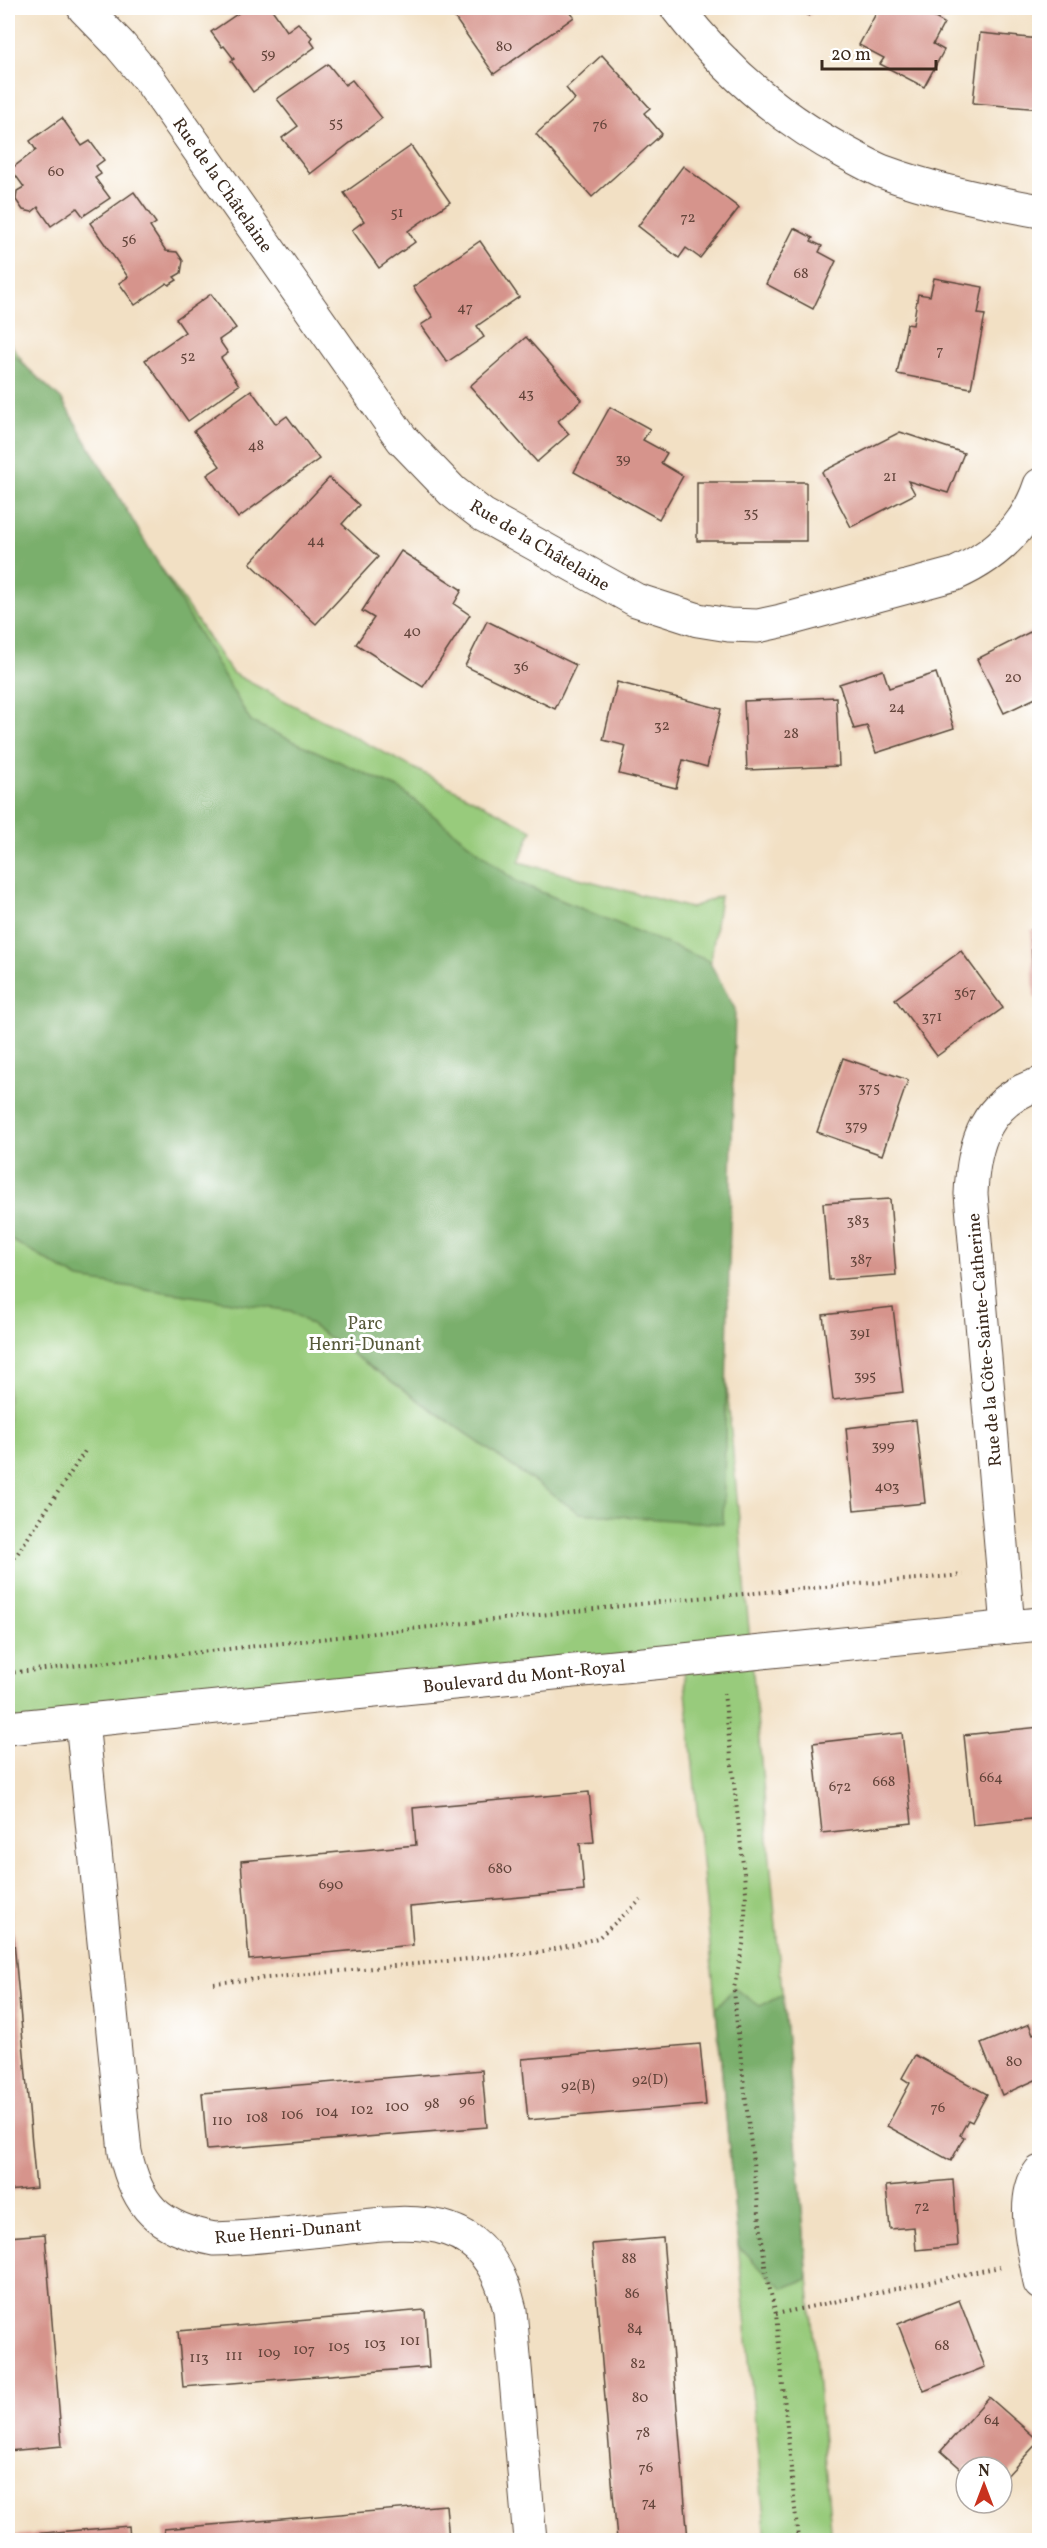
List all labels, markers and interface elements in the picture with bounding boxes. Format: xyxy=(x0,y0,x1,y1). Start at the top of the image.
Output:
scale bar xyxy=(822,33,936,71)
house number: 80 xyxy=(496,37,512,58)
text: 20 m xyxy=(831,43,871,68)
house number: 59 xyxy=(261,44,276,65)
street label: Rue de la Châtelaine xyxy=(166,113,278,258)
house number: 55 xyxy=(329,113,343,134)
house number: 76 xyxy=(593,115,607,136)
house number: 60 xyxy=(48,162,64,183)
house number: 51 xyxy=(390,203,404,224)
house number: 72 xyxy=(680,208,696,229)
house number: 56 xyxy=(122,230,136,251)
house number: 68 xyxy=(793,264,809,285)
house number: 47 xyxy=(457,298,473,319)
house number: 7 xyxy=(936,341,944,362)
house number: 52 xyxy=(180,347,196,368)
house number: 43 xyxy=(518,384,534,405)
house number: 48 xyxy=(248,436,264,457)
house number: 39 xyxy=(615,449,631,470)
house number: 21 xyxy=(883,467,897,488)
street label: Rue de la Châtelaine xyxy=(464,494,614,598)
house number: 35 xyxy=(744,503,758,524)
house number: 44 xyxy=(307,531,325,552)
house number: 40 xyxy=(403,622,421,643)
house number: 36 xyxy=(513,657,529,678)
house number: 20 xyxy=(1005,668,1021,689)
house number: 24 xyxy=(889,698,905,719)
house number: 32 xyxy=(654,716,670,737)
house number: 28 xyxy=(783,724,799,745)
house number: 367 xyxy=(954,983,976,1004)
house number: 371 xyxy=(922,1007,942,1028)
house number: 375 xyxy=(858,1078,880,1099)
house number: 379 xyxy=(845,1116,868,1137)
house number: 383 xyxy=(846,1211,870,1232)
street label: Rue de la Côte-Sainte-Catherine xyxy=(962,1212,1009,1468)
house number: 387 xyxy=(850,1250,872,1271)
park label: Parc Henri-Dunant xyxy=(309,1312,421,1358)
house number: 391 xyxy=(849,1323,871,1344)
house number: 395 xyxy=(854,1366,876,1387)
house number: 399 xyxy=(871,1436,895,1457)
house number: 403 xyxy=(875,1477,899,1498)
street label: Boulevard du Mont-Royal xyxy=(422,1654,627,1701)
house number: 664 xyxy=(979,1768,1003,1789)
house number: 668 xyxy=(873,1772,895,1793)
house number: 672 xyxy=(829,1777,851,1798)
house number: 680 xyxy=(488,1859,512,1880)
house number: 690 xyxy=(319,1875,343,1896)
house number: 80 xyxy=(1006,2052,1022,2073)
house number: 92(D) xyxy=(632,2070,668,2091)
house number: 92(B) xyxy=(561,2076,595,2097)
house number: 96 xyxy=(459,2091,475,2112)
house number: 98 xyxy=(424,2094,440,2115)
house number: 100 xyxy=(385,2097,409,2118)
house number: 76 xyxy=(931,2098,945,2119)
house number: 102 xyxy=(351,2100,373,2121)
house number: 104 xyxy=(315,2102,339,2123)
house number: 106 xyxy=(281,2105,303,2126)
house number: 108 xyxy=(246,2108,268,2129)
house number: 110 xyxy=(212,2111,232,2132)
house number: 72 xyxy=(914,2197,930,2218)
street label: Rue Henri-Dunant xyxy=(214,2214,363,2251)
house number: 88 xyxy=(621,2249,637,2270)
house number: 86 xyxy=(624,2284,640,2305)
house number: 84 xyxy=(627,2319,643,2340)
house number: 101 xyxy=(400,2331,420,2352)
house number: 103 xyxy=(364,2334,386,2355)
house number: 68 xyxy=(934,2336,950,2357)
house number: 105 xyxy=(328,2337,350,2358)
house number: 107 xyxy=(293,2340,315,2361)
house number: 109 xyxy=(258,2343,281,2364)
house number: 111 xyxy=(225,2346,243,2367)
house number: 113 xyxy=(189,2348,209,2369)
house number: 82 xyxy=(630,2354,646,2375)
house number: 80 xyxy=(632,2388,648,2409)
house number: 64 xyxy=(984,2410,1000,2431)
house number: 78 xyxy=(636,2423,650,2444)
north arrow xyxy=(954,2455,1014,2515)
house number: 76 xyxy=(639,2458,653,2479)
text: N xyxy=(978,2461,990,2483)
house number: 74 xyxy=(642,2493,656,2514)

